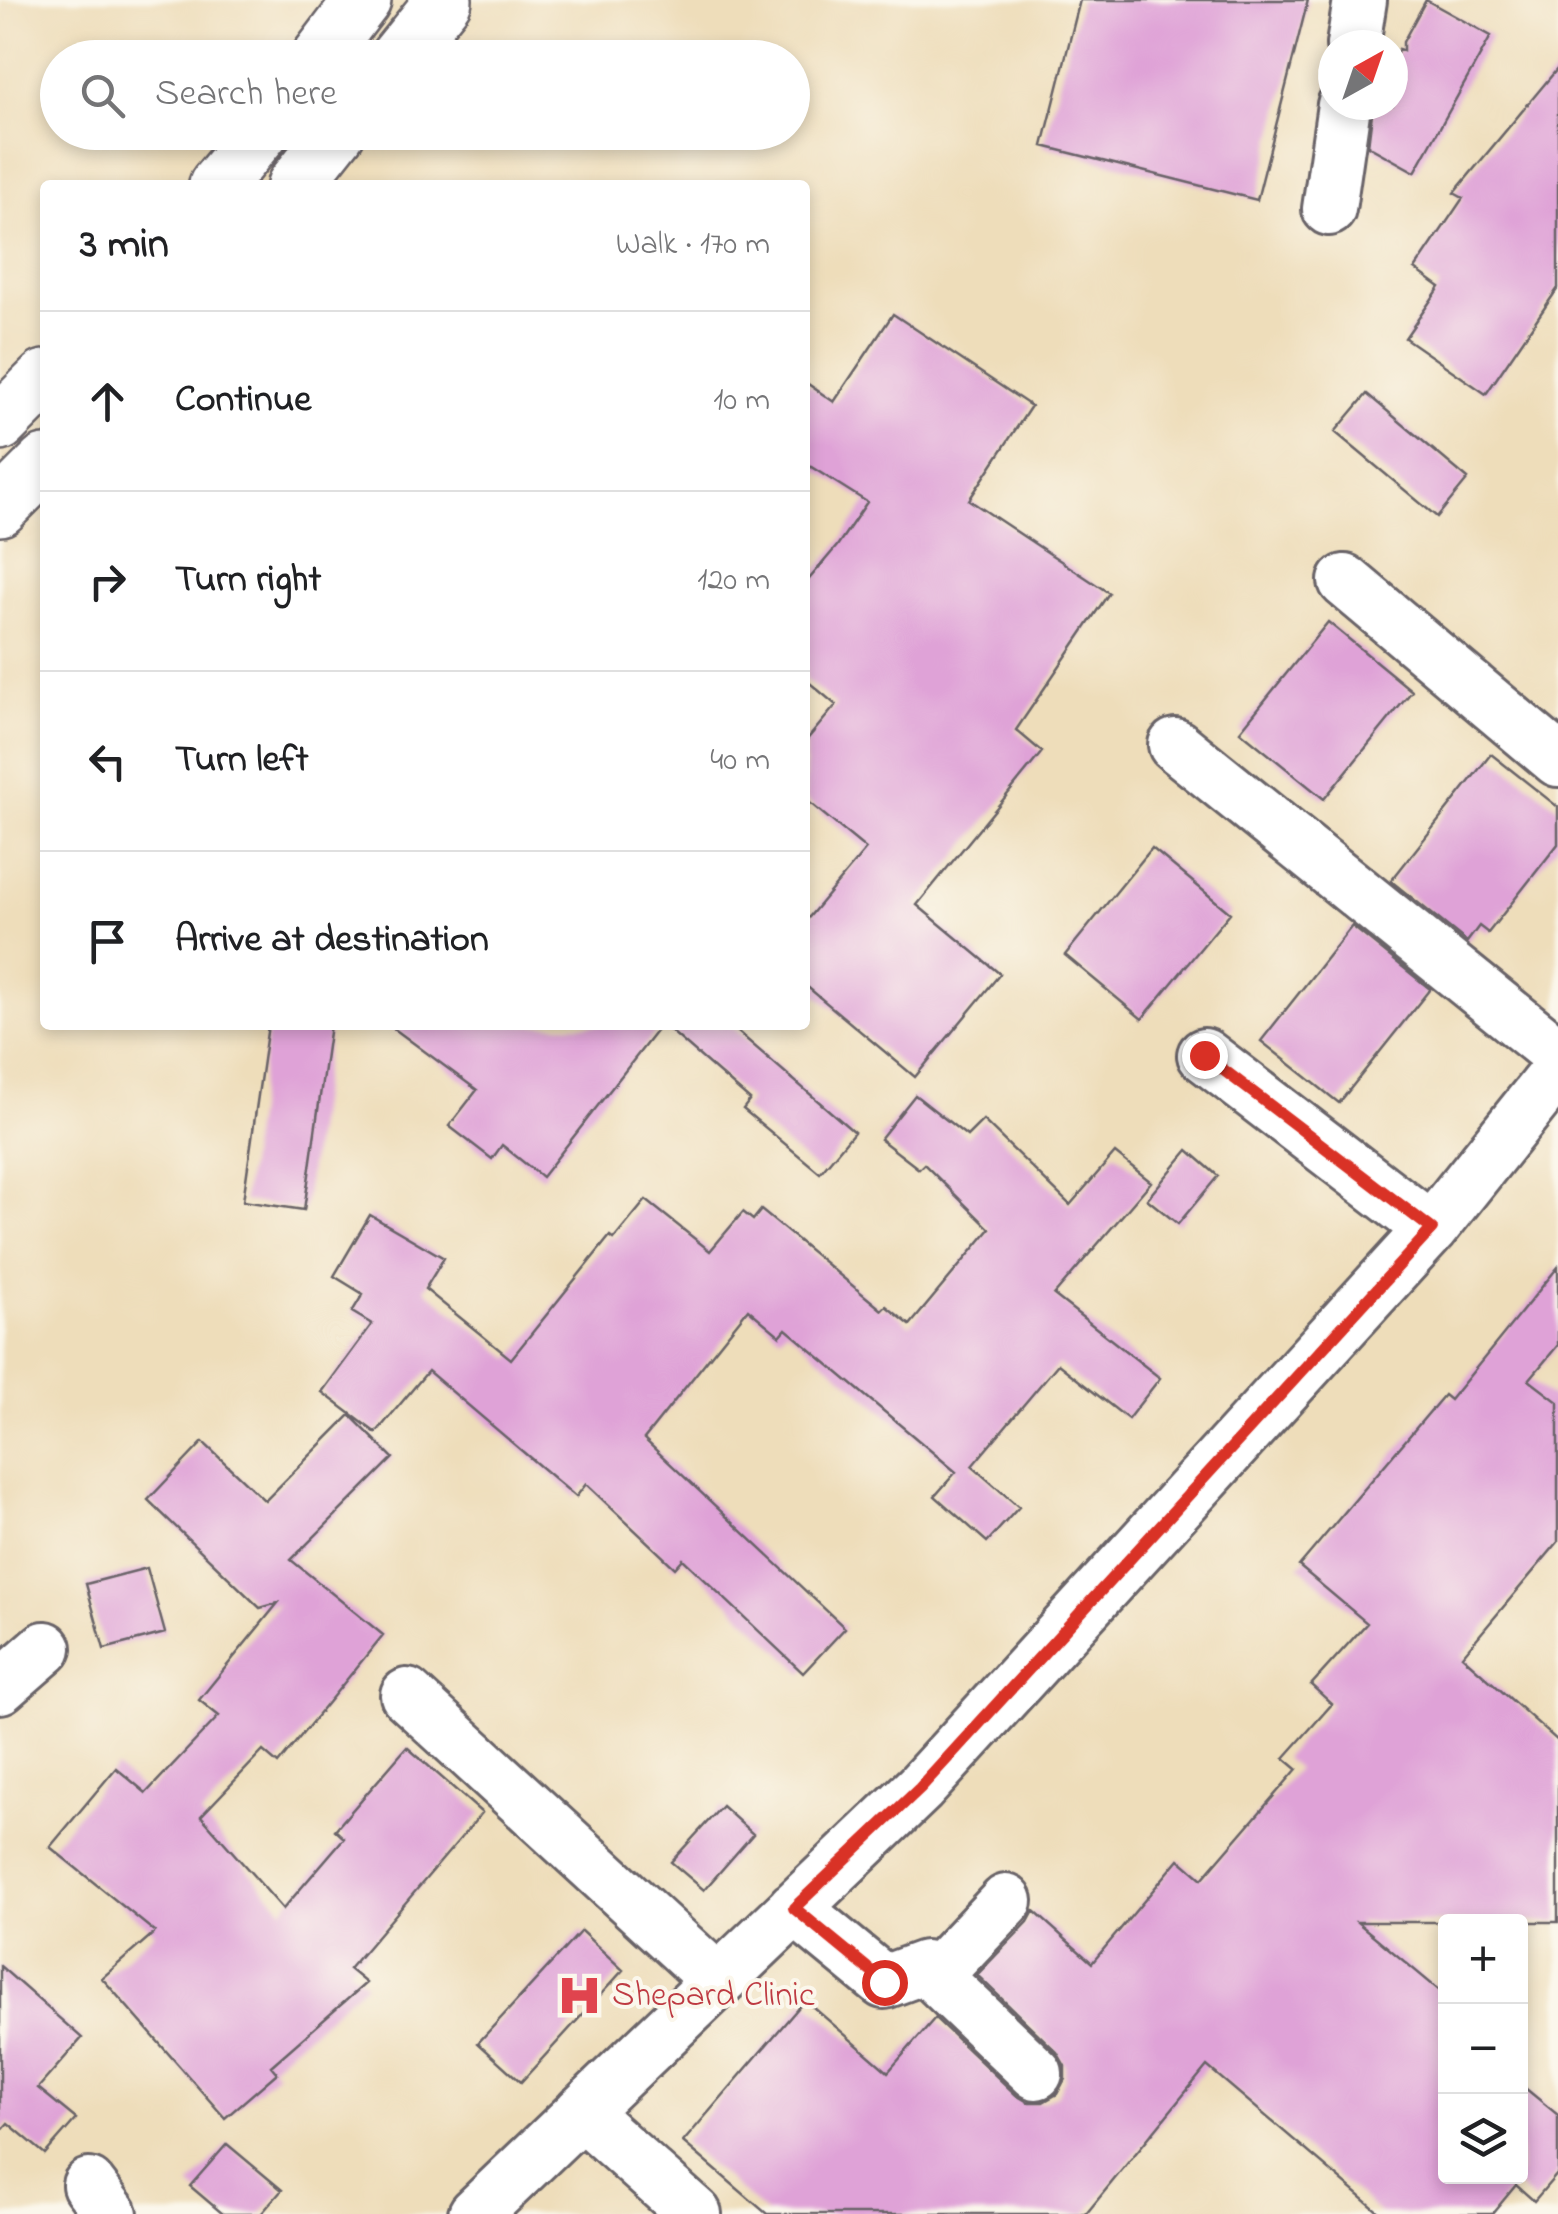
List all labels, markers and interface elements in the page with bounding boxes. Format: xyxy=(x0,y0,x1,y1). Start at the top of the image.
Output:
north arrow xyxy=(1318,30,1408,120)
search box xyxy=(40,40,810,150)
text: Search here xyxy=(155,67,337,123)
icon: search xyxy=(75,68,130,123)
text: 3 min xyxy=(80,215,169,276)
text: Walk · 170 m xyxy=(616,222,770,269)
text: Continue xyxy=(175,373,311,429)
icon: ahead xyxy=(80,374,135,429)
text: 10 m xyxy=(713,378,770,425)
text: Turn right xyxy=(175,553,321,609)
icon: right xyxy=(80,554,135,609)
text: 120 m xyxy=(697,558,770,605)
text: Turn left xyxy=(175,733,308,789)
icon: left xyxy=(80,734,135,789)
text: 40 m xyxy=(710,738,770,785)
text: Arrive at destination xyxy=(175,913,489,969)
icon: arrive xyxy=(80,914,135,969)
route end xyxy=(1182,1033,1228,1079)
map controls xyxy=(1438,1914,1528,2184)
button: + xyxy=(1438,1914,1528,2004)
route start xyxy=(862,1960,908,2006)
place label: Shepard Clinic xyxy=(612,1971,815,2022)
hospital icon: Shepard Clinic xyxy=(555,1972,603,2020)
button: − xyxy=(1438,2004,1528,2094)
button: layers xyxy=(1438,2094,1528,2184)

